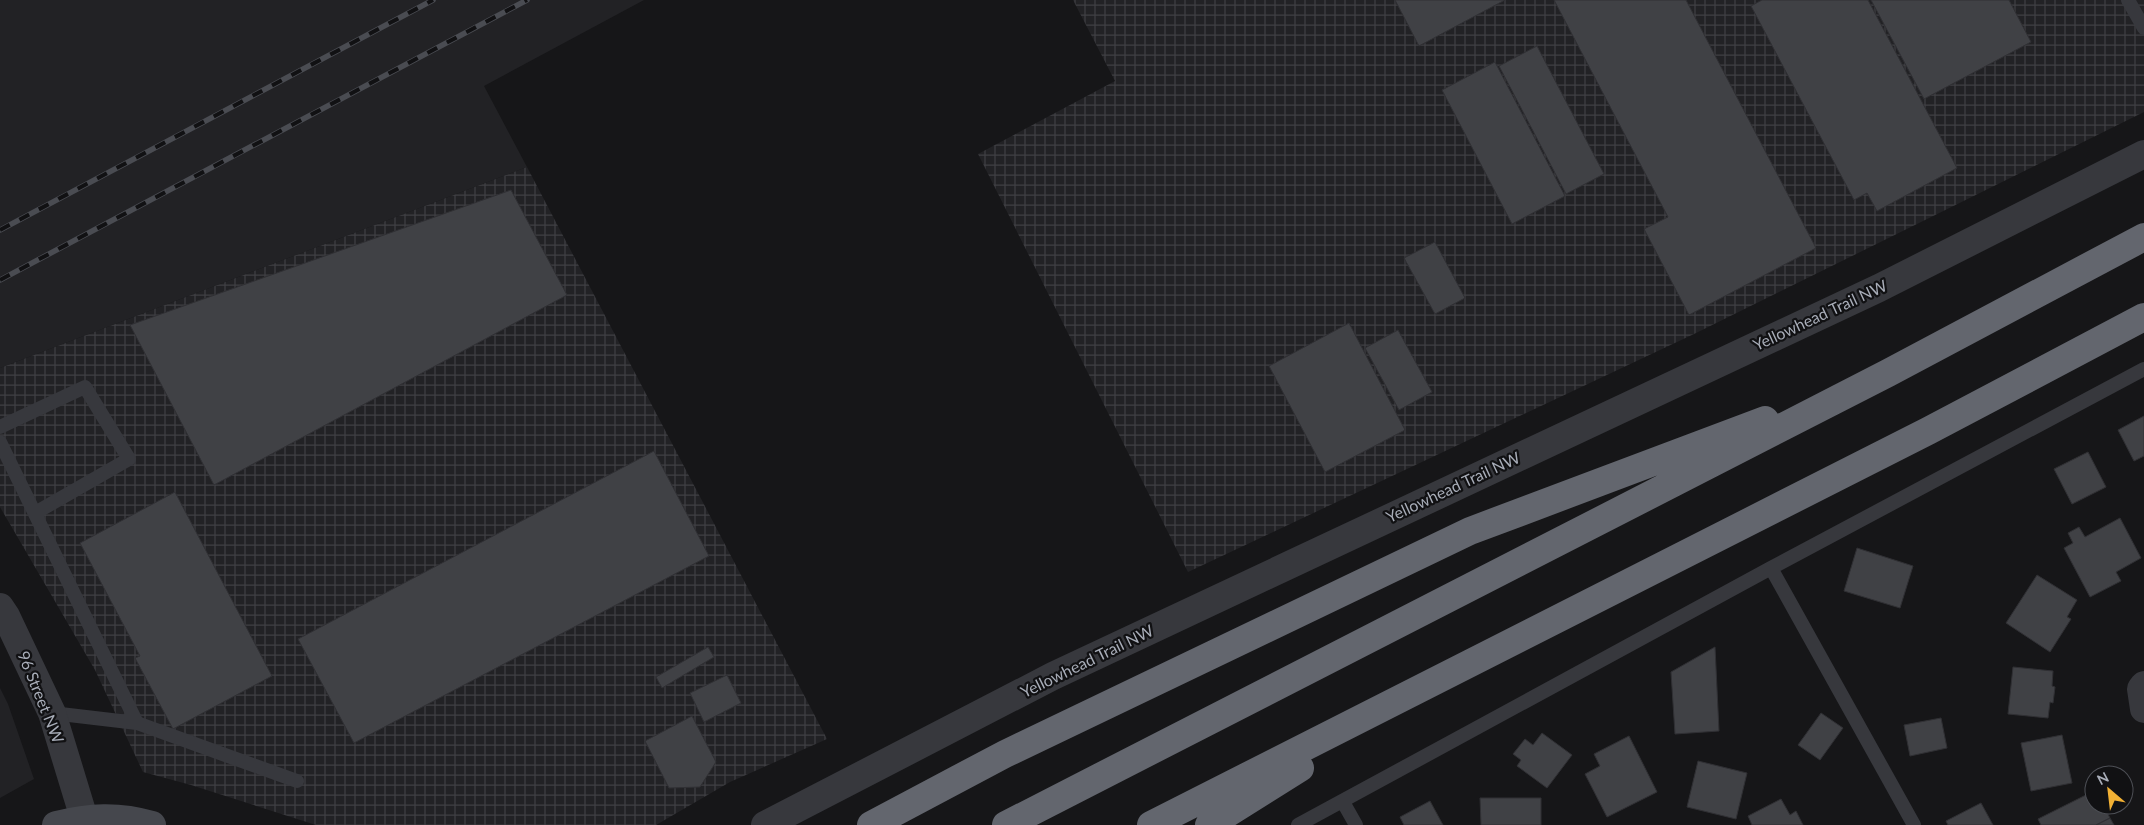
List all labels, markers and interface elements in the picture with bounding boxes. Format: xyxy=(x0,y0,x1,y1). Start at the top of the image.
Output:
street label: Yellowhead Trail NW xyxy=(1750,275,1890,354)
street label: Yellowhead Trail NW xyxy=(1383,447,1523,526)
street label: Yellowhead Trail NW xyxy=(1017,620,1157,701)
street label: 96 Street NW xyxy=(14,648,69,746)
north arrow xyxy=(2084,765,2134,815)
text: N xyxy=(2094,768,2111,788)

